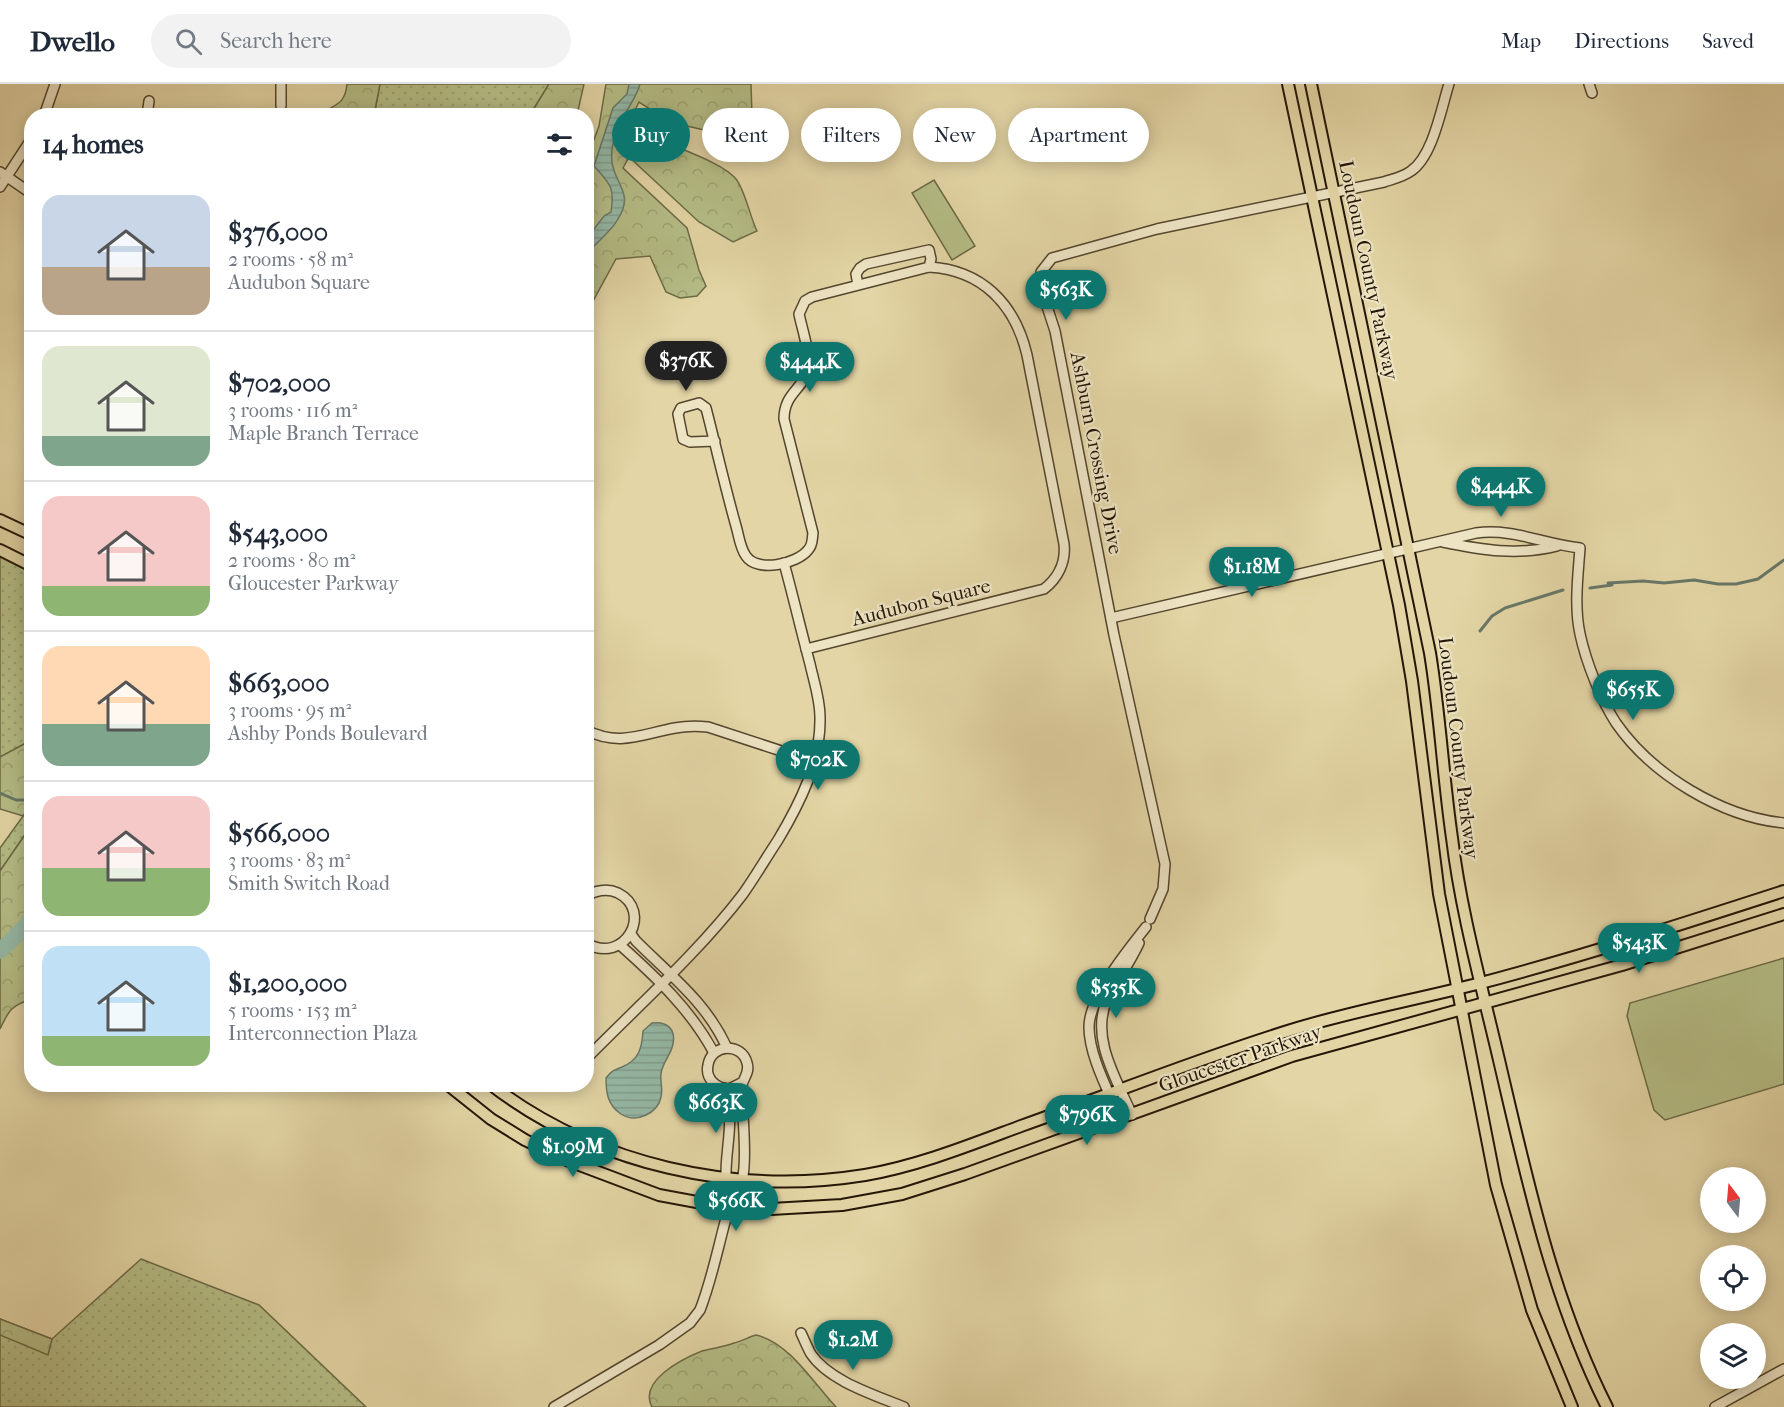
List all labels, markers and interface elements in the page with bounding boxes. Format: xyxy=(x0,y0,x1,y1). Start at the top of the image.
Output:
search box xyxy=(151,14,571,68)
text: Dwello xyxy=(30,25,115,58)
icon: search xyxy=(172,25,205,58)
text: Search here xyxy=(220,28,332,54)
text: Map xyxy=(1501,29,1541,53)
text: Directions xyxy=(1574,29,1669,53)
text: Saved xyxy=(1702,29,1754,53)
chip: Buy xyxy=(612,108,690,162)
chip: Rent xyxy=(702,108,789,162)
chip: Filters xyxy=(801,108,901,162)
chip: New xyxy=(913,108,996,162)
chip: Apartment xyxy=(1008,108,1149,162)
icon: filters xyxy=(543,128,576,161)
text: 14 homes xyxy=(42,129,144,160)
street label: Loudoun County Parkway xyxy=(1334,158,1403,383)
text: $376,000 xyxy=(228,217,328,248)
icon: home xyxy=(90,219,162,291)
text: 2 rooms · 58 m² xyxy=(228,248,353,271)
pin: $563K xyxy=(1024,270,1108,321)
text: Audubon Square xyxy=(228,271,370,294)
text: $563K xyxy=(1039,278,1093,301)
pin: $376K xyxy=(644,341,728,392)
pin: $444K xyxy=(768,342,852,393)
text: $376K xyxy=(659,349,713,372)
street label: Ashburn Crossing Drive xyxy=(1065,349,1127,556)
text: $444K xyxy=(779,350,841,373)
text: $702,000 xyxy=(228,368,331,399)
icon: home xyxy=(90,370,162,442)
text: 3 rooms · 116 m² xyxy=(228,399,357,422)
text: Maple Branch Terrace xyxy=(228,422,419,445)
pin: $444K xyxy=(1459,467,1543,518)
text: $444K xyxy=(1470,475,1532,498)
text: $543,000 xyxy=(228,518,328,549)
icon: home xyxy=(90,520,162,592)
pin: $1.18M xyxy=(1203,547,1301,598)
text: 2 rooms · 80 m² xyxy=(228,549,355,572)
text: $1.18M xyxy=(1223,555,1281,578)
text: Gloucester Parkway xyxy=(228,572,399,595)
street label: Audubon Square xyxy=(848,574,993,631)
street label: Loudoun County Parkway xyxy=(1433,636,1484,862)
text: $663,000 xyxy=(228,668,330,699)
icon: home xyxy=(90,670,162,742)
pin: $655K xyxy=(1591,670,1675,721)
text: $655K xyxy=(1606,678,1660,701)
text: 3 rooms · 95 m² xyxy=(228,699,351,722)
text: Ashby Ponds Boulevard xyxy=(228,722,428,745)
pin: $702K xyxy=(776,740,860,791)
text: $702K xyxy=(790,748,846,771)
text: $566,000 xyxy=(228,818,330,849)
icon: home xyxy=(90,820,162,892)
text: 3 rooms · 83 m² xyxy=(228,849,351,872)
text: Smith Switch Road xyxy=(228,872,390,895)
pin: $543K xyxy=(1597,923,1681,974)
text: $543K xyxy=(1612,931,1666,954)
text: $1,200,000 xyxy=(228,968,347,999)
pin: $535K xyxy=(1074,968,1158,1019)
icon: home xyxy=(90,970,162,1042)
text: $535K xyxy=(1090,976,1142,999)
text: 5 rooms · 153 m² xyxy=(228,999,357,1022)
street label: Gloucester Parkway xyxy=(1156,1019,1326,1097)
text: Interconnection Plaza xyxy=(228,1022,417,1045)
pin: $663K xyxy=(674,1083,758,1134)
text: $663K xyxy=(688,1091,744,1114)
pin: $796K xyxy=(1045,1095,1129,1146)
text: $796K xyxy=(1059,1103,1115,1126)
pin: $1.09M xyxy=(524,1127,622,1178)
text: $1.09M xyxy=(542,1135,604,1158)
north arrow xyxy=(1700,1167,1766,1233)
map controls xyxy=(1700,1167,1766,1389)
pin: $566K xyxy=(694,1181,778,1232)
text: $566K xyxy=(708,1189,764,1212)
button: locate xyxy=(1700,1245,1766,1311)
pin: $1.2M xyxy=(811,1320,895,1371)
button: layers xyxy=(1700,1323,1766,1389)
text: $1.2M xyxy=(828,1328,878,1351)

